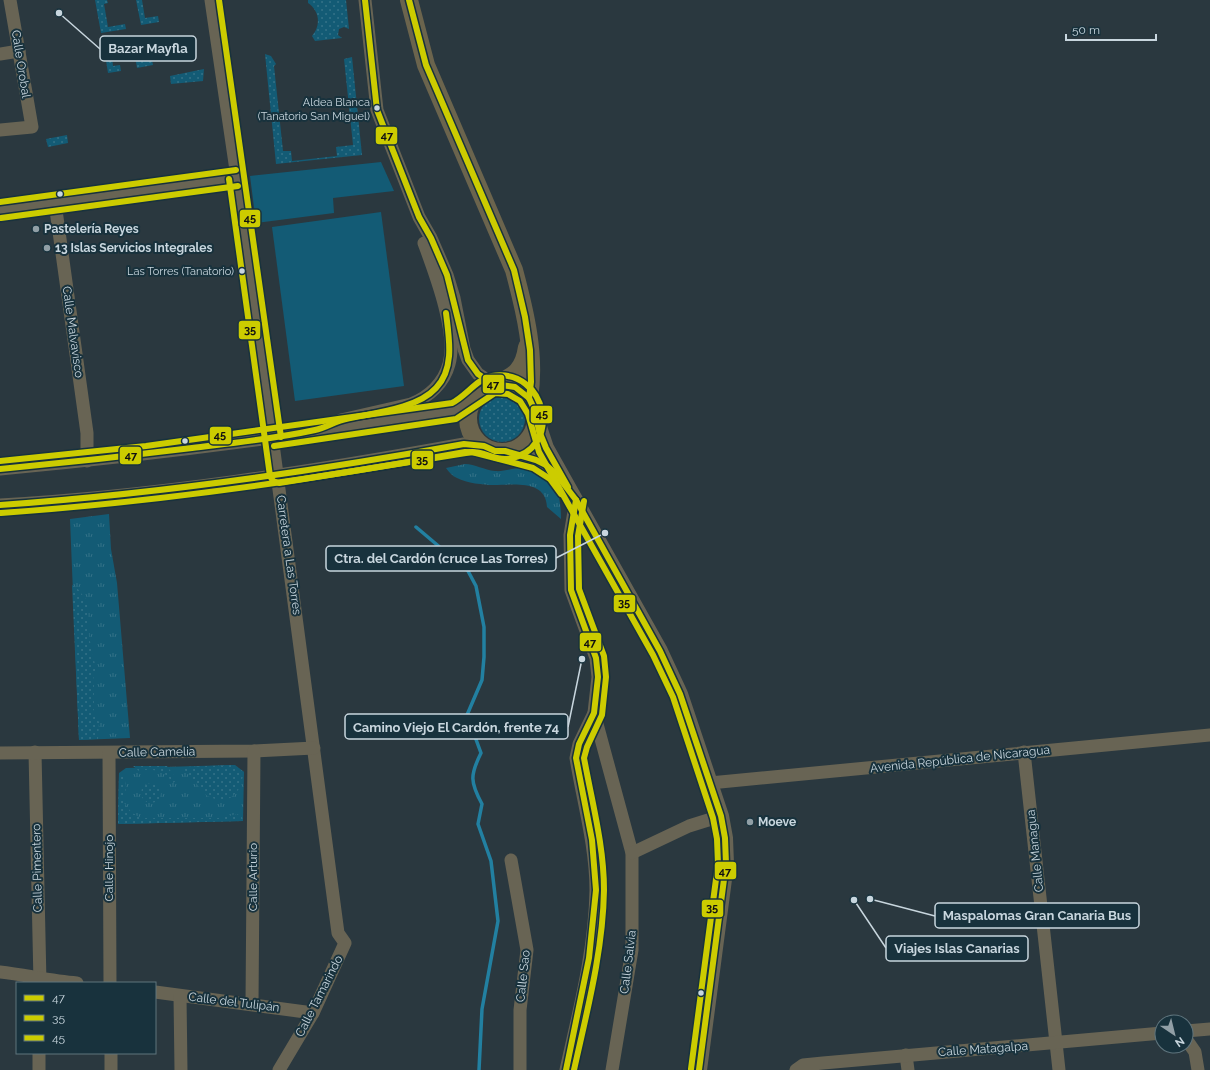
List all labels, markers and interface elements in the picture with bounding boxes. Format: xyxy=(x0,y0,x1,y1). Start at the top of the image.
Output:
scale bar xyxy=(1066,16,1156,42)
text: 50 m xyxy=(1072,23,1100,37)
street label: Calle Orobal xyxy=(9,29,33,100)
callout: Bazar Mayfla xyxy=(100,36,196,61)
text: Bazar Mayfla xyxy=(108,41,188,56)
place label: Aldea Blanca (Tanatorio San Miguel) xyxy=(258,96,370,123)
marker: Aldea Blanca (Tanatorio San Miguel) xyxy=(372,103,382,113)
line badge: 47 xyxy=(375,126,398,145)
text: 47 xyxy=(381,129,394,142)
unlabelled marker xyxy=(55,189,65,199)
line badge: 45 xyxy=(239,209,261,228)
text: 45 xyxy=(244,212,256,225)
place label: Pastelería Reyes xyxy=(44,222,139,236)
marker: Pastelería Reyes xyxy=(31,224,41,234)
place label: 13 Islas Servicios Integrales xyxy=(55,241,213,255)
marker: 13 Islas Servicios Integrales xyxy=(42,243,52,253)
place label: Las Torres (Tanatorio) xyxy=(127,265,234,278)
marker: Las Torres (Tanatorio) xyxy=(237,266,247,276)
street label: Calle Malvavisco xyxy=(60,285,86,379)
line badge: 35 xyxy=(238,320,261,340)
text: 35 xyxy=(244,324,256,337)
line badge: 47 xyxy=(482,374,505,394)
text: 47 xyxy=(487,378,500,391)
line badge: 45 xyxy=(530,405,553,424)
text: 45 xyxy=(536,408,548,421)
line badge: 45 xyxy=(209,426,232,445)
text: 45 xyxy=(214,429,226,442)
unlabelled marker xyxy=(180,436,190,446)
line badge: 47 xyxy=(119,446,142,465)
text: 47 xyxy=(125,449,138,462)
line badge: 35 xyxy=(411,450,434,470)
text: 35 xyxy=(416,454,428,467)
street label: Carretera a Las Torres xyxy=(274,494,304,616)
callout: Ctra. del Cardón (cruce Las Torres) xyxy=(326,546,556,571)
text: Ctra. del Cardón (cruce Las Torres) xyxy=(334,551,548,566)
line badge: 35 xyxy=(613,594,636,613)
text: 35 xyxy=(618,597,630,610)
line badge: 47 xyxy=(579,632,602,652)
text: 47 xyxy=(584,636,597,649)
callout: Camino Viejo El Cardón, frente 74 xyxy=(345,714,568,739)
text: Camino Viejo El Cardón, frente 74 xyxy=(353,720,559,735)
street label: Avenida República de Nicaragua xyxy=(869,743,1051,775)
street label: Calle Camelia xyxy=(119,744,195,760)
street label: Calle Managua xyxy=(1024,809,1046,893)
place label: Moeve xyxy=(758,815,796,829)
marker: Moeve xyxy=(745,817,755,827)
street label: Calle Pimentero xyxy=(29,824,45,912)
street label: Calle Hinojo xyxy=(102,835,116,901)
street label: Calle Arturio xyxy=(246,843,260,911)
line badge: 47 xyxy=(714,861,737,880)
text: 47 xyxy=(719,865,732,878)
line badge: 35 xyxy=(701,899,724,918)
text: 35 xyxy=(706,902,718,915)
callout: Maspalomas Gran Canaria Bus xyxy=(935,903,1139,928)
text: Maspalomas Gran Canaria Bus xyxy=(943,908,1132,923)
street label: Calle Salvia xyxy=(617,929,639,995)
callout: Viajes Islas Canarias xyxy=(886,936,1028,961)
text: Viajes Islas Canarias xyxy=(894,941,1020,956)
street label: Calle Sao xyxy=(513,949,533,1003)
street label: Calle Tamarindo xyxy=(292,953,346,1039)
legend xyxy=(16,982,156,1054)
unlabelled marker xyxy=(696,988,706,998)
street label: Calle del Tulipán xyxy=(188,989,280,1015)
text: 47 xyxy=(52,991,65,1005)
text: 35 xyxy=(52,1011,65,1025)
north arrow xyxy=(1154,1014,1194,1054)
text: 45 xyxy=(52,1031,66,1045)
text: N xyxy=(1172,1034,1187,1050)
street label: Calle Matagalpa xyxy=(938,1039,1028,1059)

